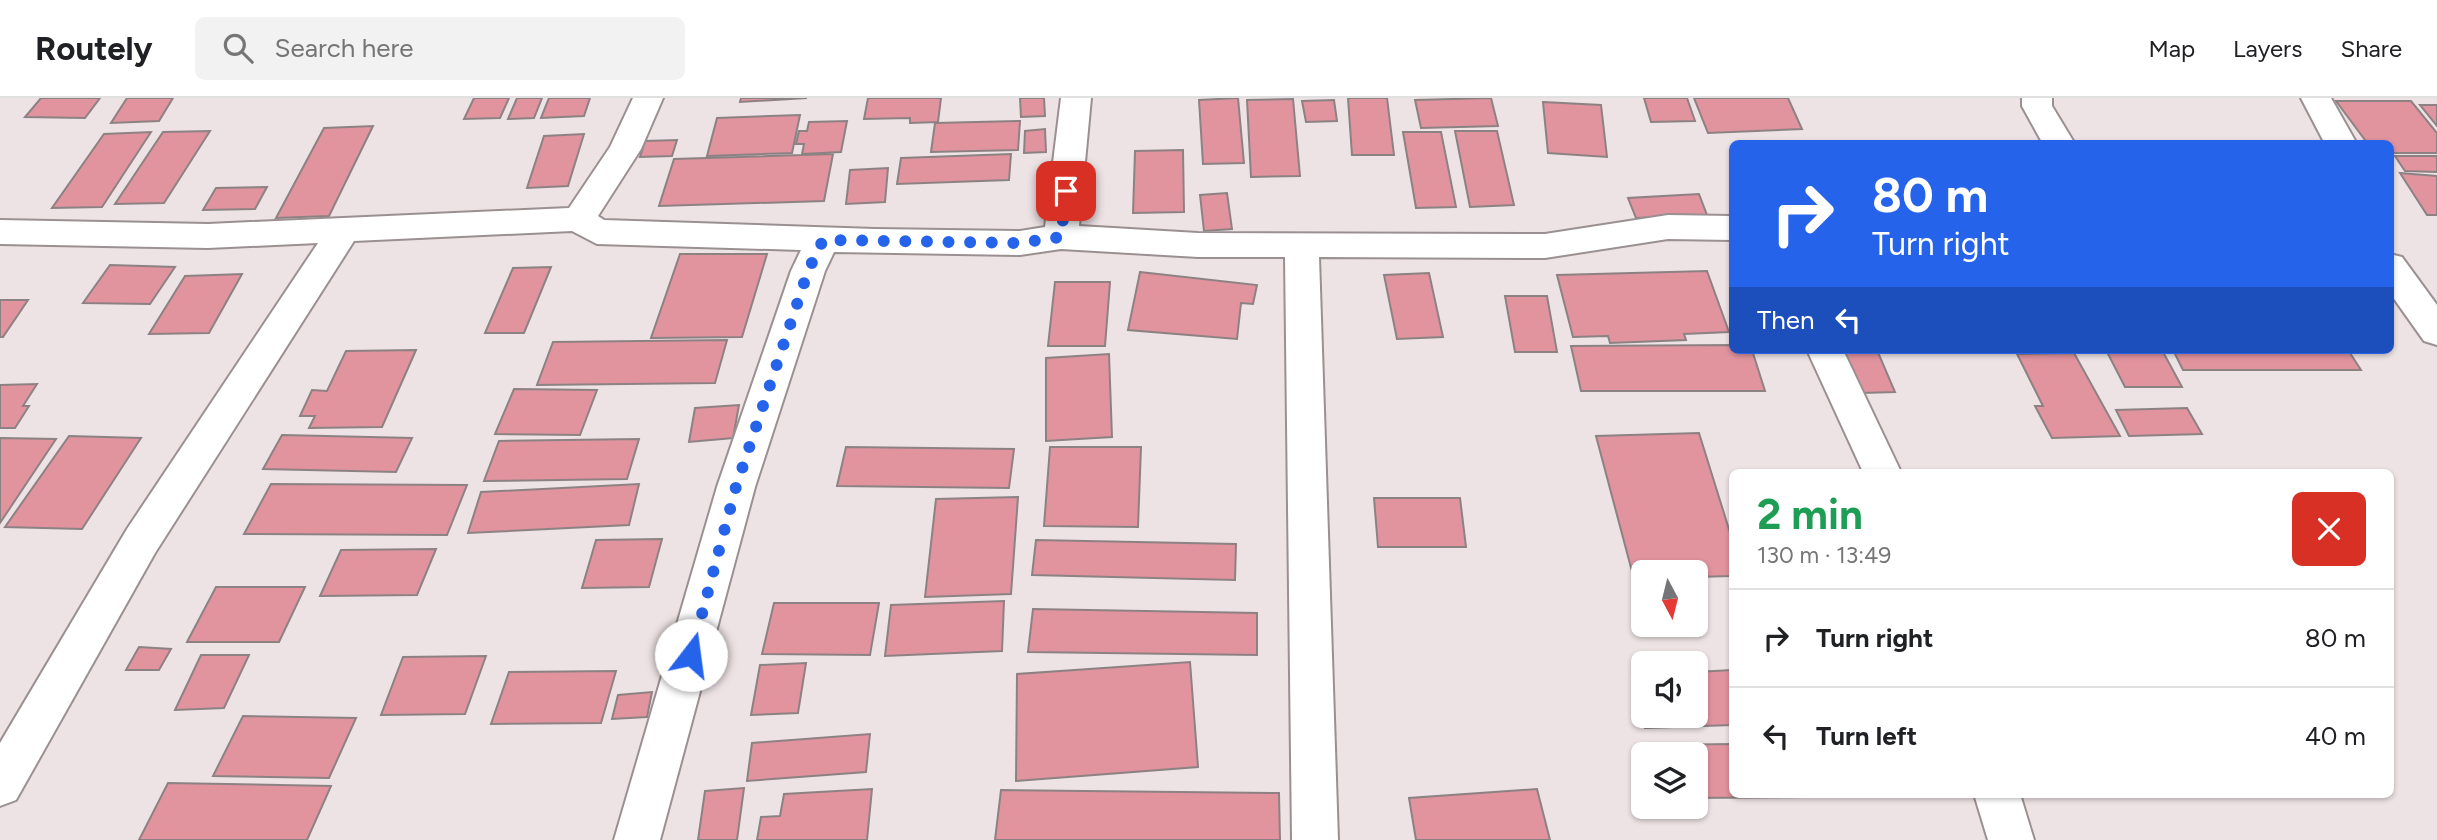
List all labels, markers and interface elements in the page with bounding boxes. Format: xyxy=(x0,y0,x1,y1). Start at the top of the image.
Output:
search box xyxy=(195,17,685,80)
text: Routely xyxy=(35,29,153,68)
icon: search xyxy=(219,29,257,67)
text: Search here xyxy=(275,32,414,64)
text: Map xyxy=(2148,34,2195,63)
text: Layers xyxy=(2233,34,2302,63)
text: Share xyxy=(2340,34,2402,63)
pin xyxy=(1036,161,1096,221)
text: 80 m xyxy=(1872,165,1988,224)
icon: right xyxy=(1757,168,1848,259)
icon: arrive xyxy=(1047,172,1085,210)
text: Turn right xyxy=(1872,225,2010,263)
icon: left xyxy=(1829,301,1867,339)
text: Then xyxy=(1757,304,1815,336)
text: 2 min xyxy=(1757,489,1863,540)
button: close xyxy=(2292,492,2366,566)
text: 130 m · 13:49 xyxy=(1757,541,1891,569)
north arrow xyxy=(1631,560,1708,637)
map controls xyxy=(1631,560,1708,819)
position arrow xyxy=(654,618,728,692)
icon: right xyxy=(1757,619,1795,657)
text: Turn right xyxy=(1816,622,1933,654)
text: 80 m xyxy=(2305,622,2366,654)
button: sound xyxy=(1631,651,1708,728)
icon: left xyxy=(1757,717,1795,755)
text: Turn left xyxy=(1816,720,1917,752)
text: 40 m xyxy=(2305,720,2366,752)
button: layers xyxy=(1631,742,1708,819)

